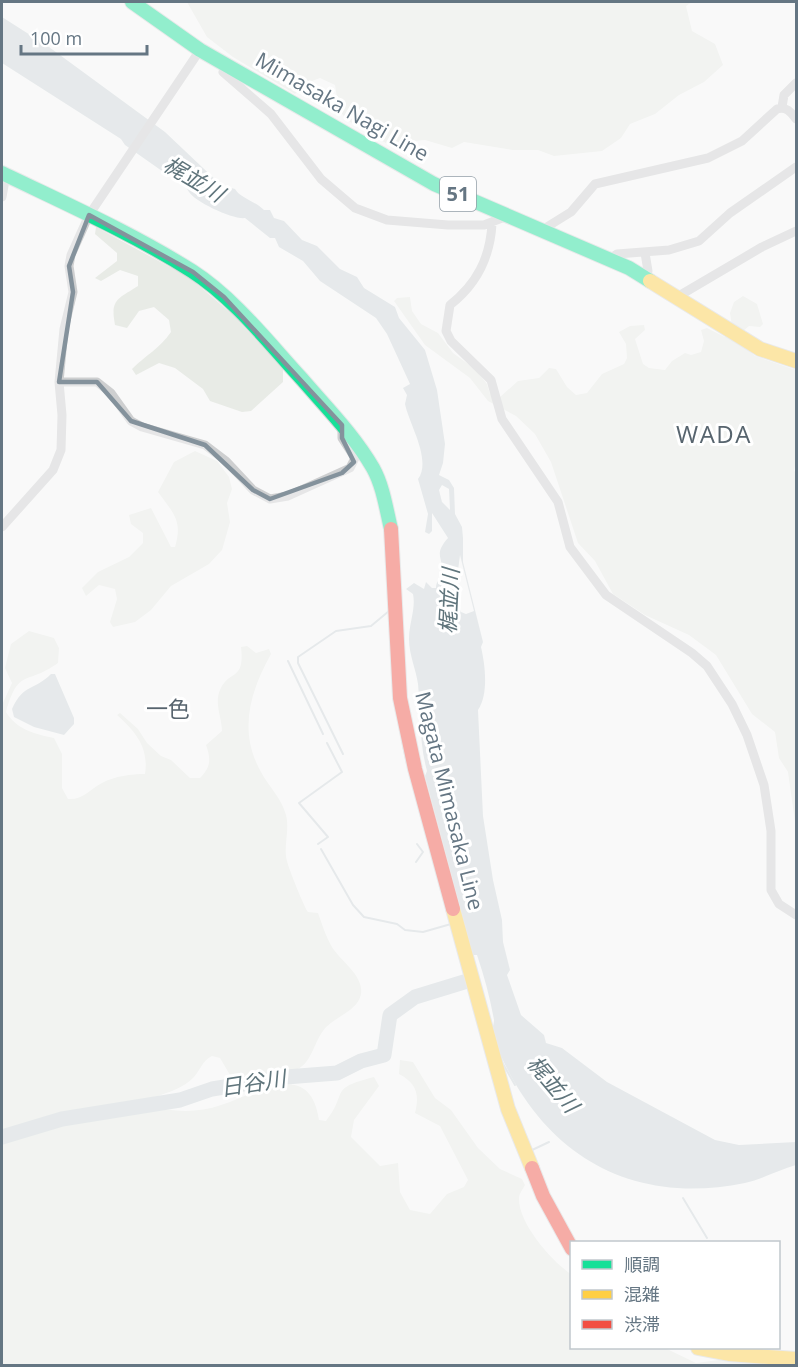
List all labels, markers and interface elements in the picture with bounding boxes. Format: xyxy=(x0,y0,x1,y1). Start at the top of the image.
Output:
scale bar xyxy=(21,18,147,56)
text: 100 m xyxy=(30,26,82,50)
street label: Mimasaka Nagi Line xyxy=(251,45,434,167)
water label: 梶並川 xyxy=(158,148,232,209)
road number: 51 xyxy=(440,177,476,211)
district label: WADA xyxy=(676,417,752,450)
water label: 梶並川 xyxy=(431,565,465,635)
street label: Magata Mimasaka Line xyxy=(409,689,491,913)
district label: 一色 xyxy=(146,693,190,723)
water label: 梶並川 xyxy=(521,1048,588,1120)
water label: 日谷川 xyxy=(218,1062,290,1102)
legend xyxy=(570,1241,780,1349)
text: 順調 xyxy=(624,1252,660,1276)
text: 混雑 xyxy=(624,1282,660,1306)
text: 渋滞 xyxy=(624,1312,660,1336)

